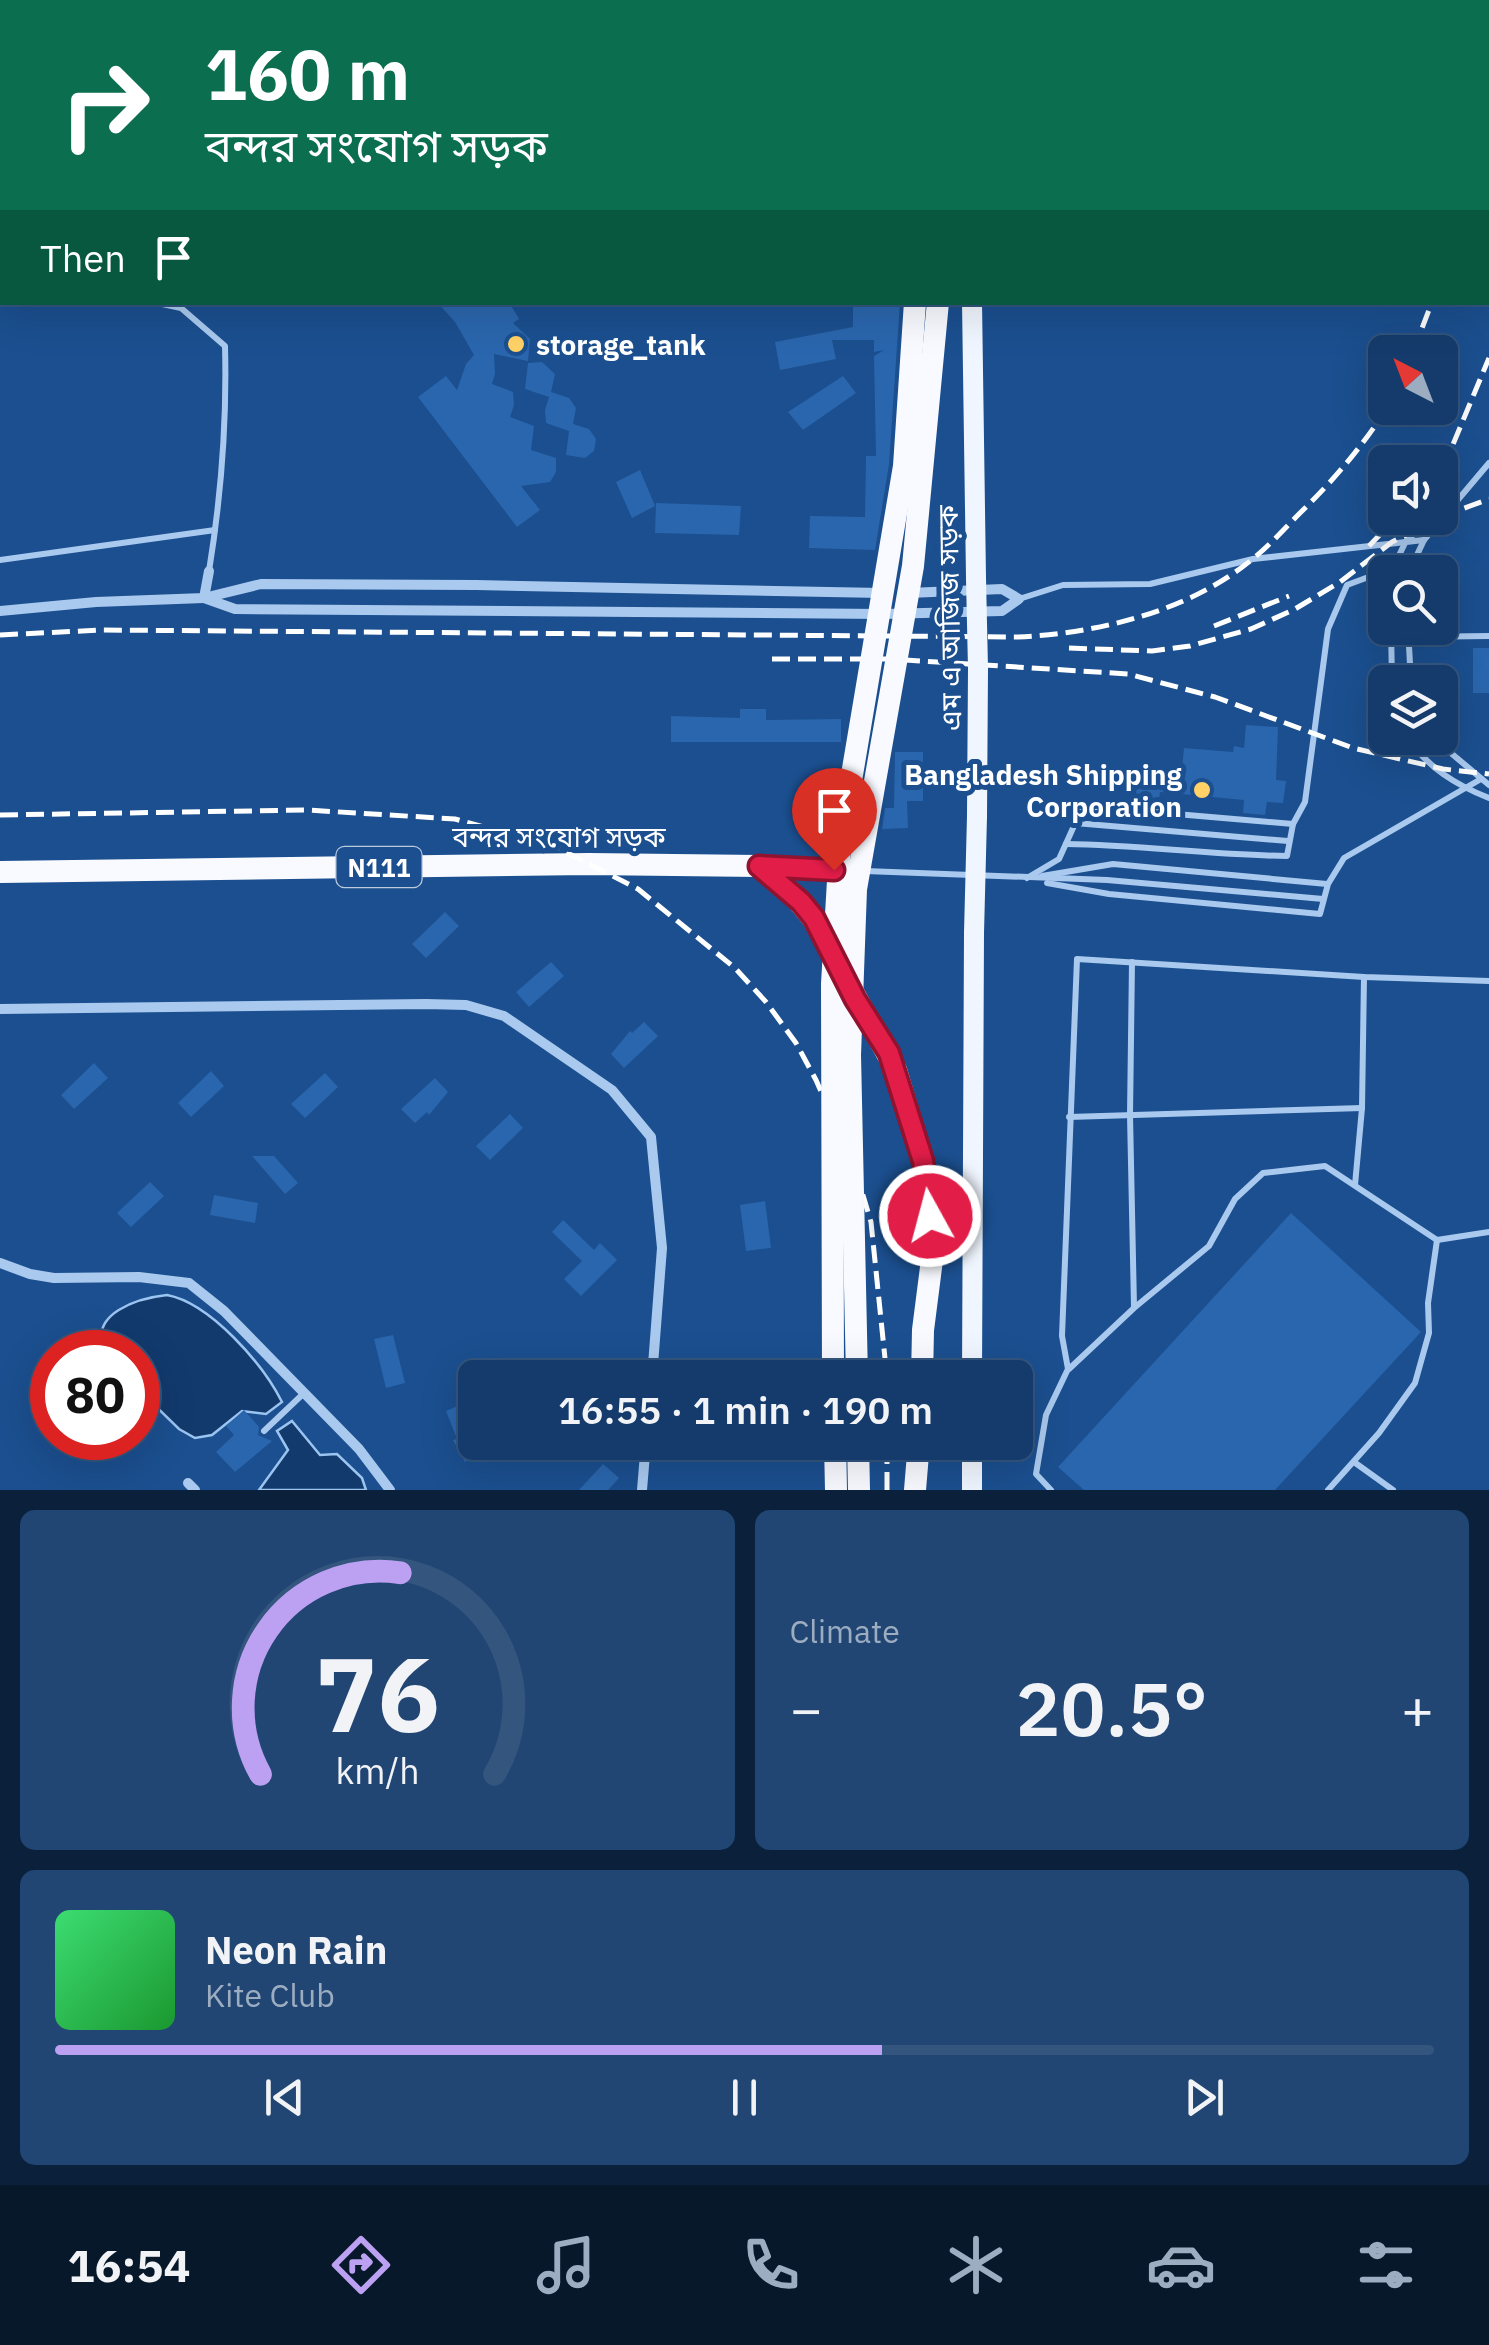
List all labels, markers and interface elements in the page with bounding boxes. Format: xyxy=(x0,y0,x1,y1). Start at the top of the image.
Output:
text: 160 m xyxy=(205,28,410,119)
icon: right xyxy=(40,40,170,170)
text: বন্দর সংযোগ সড়ক xyxy=(205,116,548,174)
icon: arrive xyxy=(146,230,201,285)
text: Then xyxy=(40,233,126,282)
place label: storage_tank xyxy=(536,326,707,363)
marker: storage_tank xyxy=(505,333,527,355)
north arrow xyxy=(1368,335,1458,425)
map controls xyxy=(1368,335,1458,755)
button: sound xyxy=(1368,445,1458,535)
street label: এম এ আজিজ সড়ক xyxy=(929,504,969,731)
button: search xyxy=(1368,555,1458,645)
button: layers xyxy=(1368,665,1458,755)
place label: Bangladesh Shipping Corporation xyxy=(904,756,1183,825)
pin xyxy=(792,768,877,871)
marker: Bangladesh Shipping Corporation xyxy=(1191,779,1213,801)
icon: arrive xyxy=(807,783,862,838)
street label: বন্দর সংযোগ সড়ক xyxy=(451,818,666,855)
road number: N111 xyxy=(336,847,422,887)
position arrow xyxy=(878,1164,982,1268)
speed limit sign: 80 xyxy=(30,1330,160,1460)
text: 16:55 · 1 min · 190 m xyxy=(558,1385,933,1434)
text: Climate xyxy=(790,1610,900,1652)
text: 76 xyxy=(315,1625,440,1761)
text: 20.5° xyxy=(1015,1659,1208,1757)
text: − xyxy=(790,1673,823,1744)
text: + xyxy=(1401,1673,1434,1744)
text: km/h xyxy=(335,1747,419,1794)
text: Neon Rain xyxy=(205,1925,387,1974)
text: Kite Club xyxy=(205,1974,335,2016)
icon: previous xyxy=(257,2070,312,2125)
icon: pause xyxy=(717,2070,772,2125)
icon: next xyxy=(1177,2070,1232,2125)
icon: directions xyxy=(326,2230,396,2300)
icon: music xyxy=(531,2230,601,2300)
icon: phone xyxy=(736,2230,806,2300)
icon: climate xyxy=(941,2230,1011,2300)
icon: car xyxy=(1146,2230,1216,2300)
icon: filters xyxy=(1351,2230,1421,2300)
text: 16:54 xyxy=(68,2236,190,2294)

